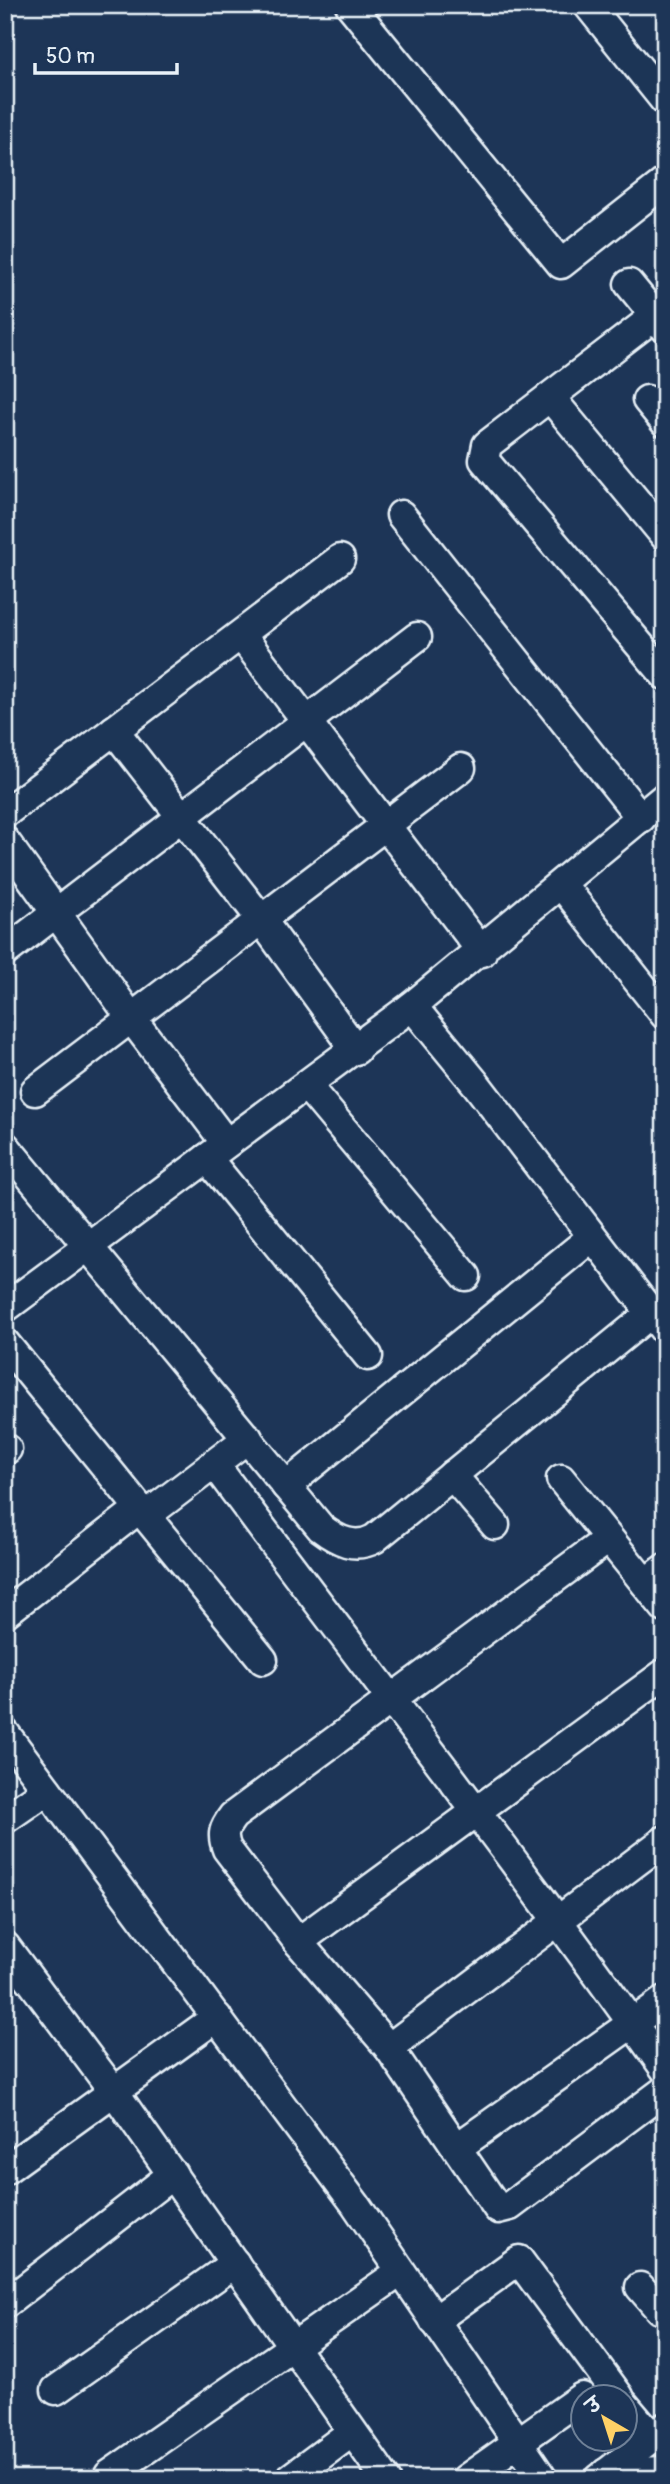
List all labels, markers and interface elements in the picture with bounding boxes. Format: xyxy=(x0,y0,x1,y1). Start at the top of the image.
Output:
scale bar xyxy=(35,32,177,76)
text: 50 m xyxy=(46,43,95,70)
north arrow xyxy=(568,2382,638,2452)
text: उ xyxy=(580,2391,608,2420)

